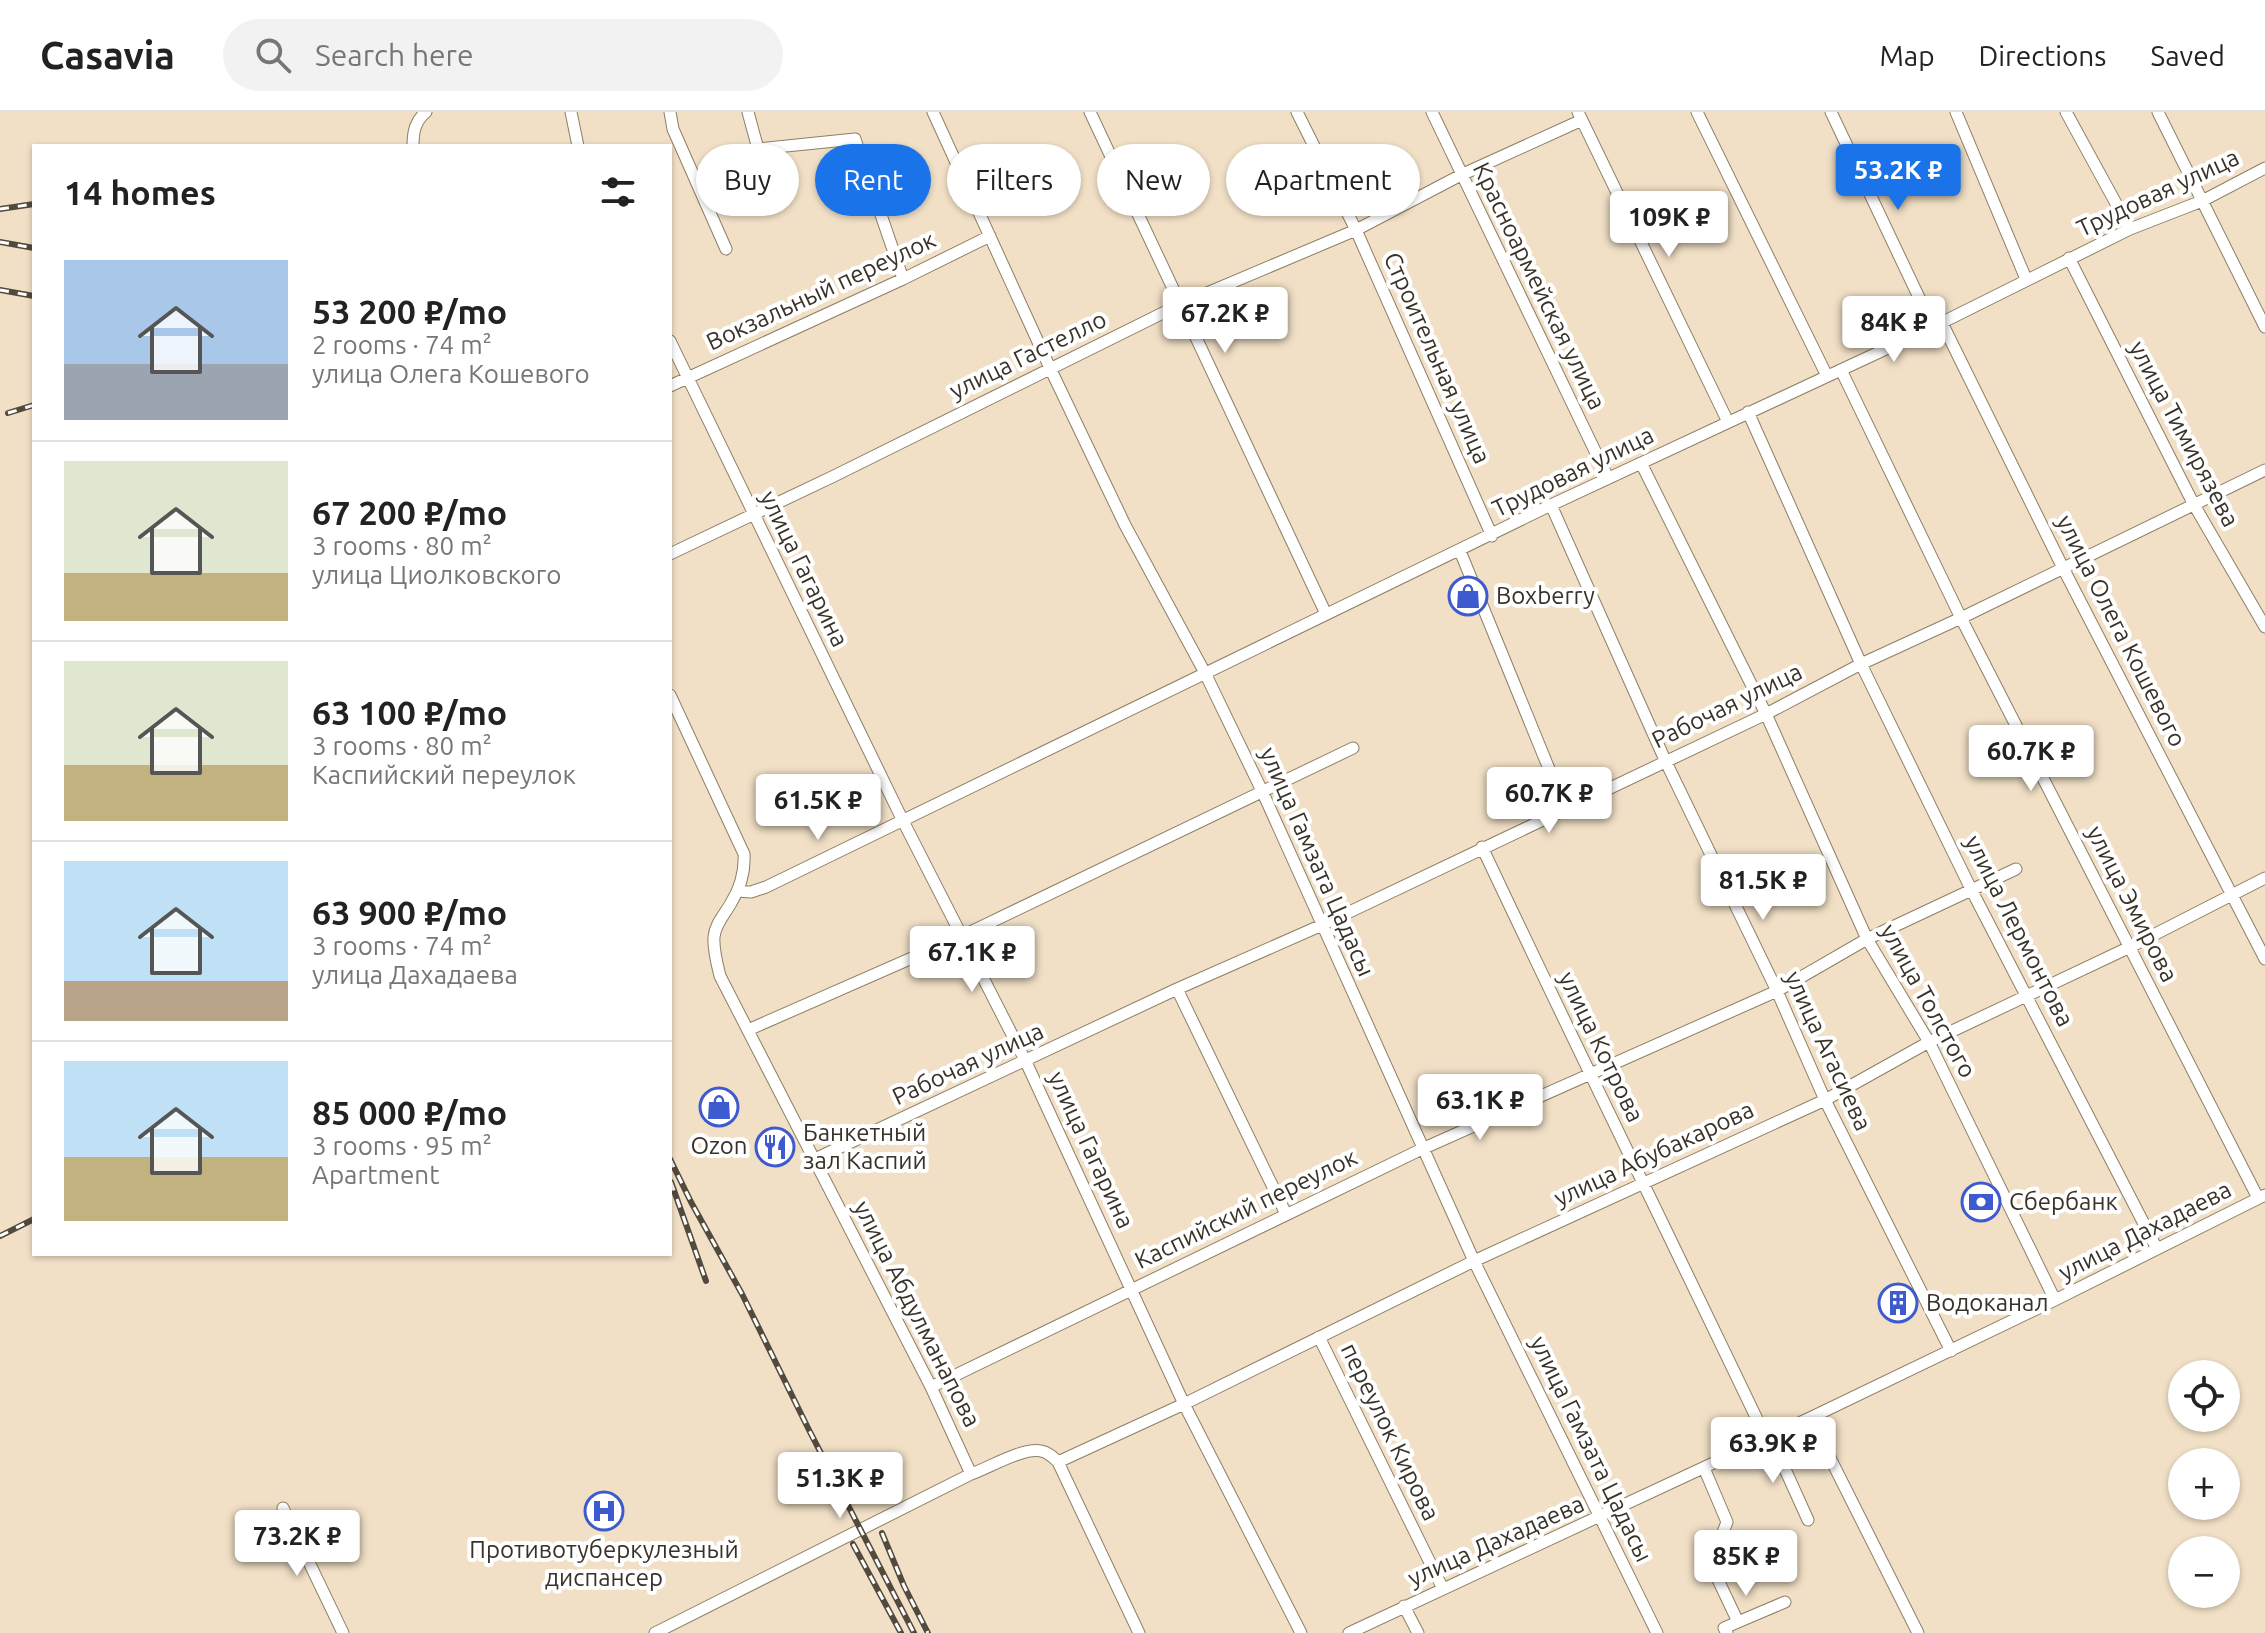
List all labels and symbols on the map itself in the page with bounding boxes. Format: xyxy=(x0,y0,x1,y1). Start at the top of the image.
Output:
street label: Трудовая улица xyxy=(2072,143,2243,242)
pin: 53.2K ₽ xyxy=(1824,144,1972,212)
street label: Красноармейская улица xyxy=(1468,158,1611,414)
pin: 109K ₽ xyxy=(1604,191,1734,259)
street label: Вокзальный переулок xyxy=(702,226,940,355)
street label: Строительная улица xyxy=(1379,248,1496,467)
pin: 67.2K ₽ xyxy=(1151,287,1299,355)
pin: 84K ₽ xyxy=(1838,296,1950,364)
street label: улица Гастелло xyxy=(945,305,1110,404)
street label: улица Тимирязева xyxy=(2124,336,2245,531)
street label: Трудовая улица xyxy=(1488,421,1658,522)
street label: улица Гагарина xyxy=(755,486,854,651)
street label: улица Олега Кошевого xyxy=(2051,510,2192,751)
shop icon: Boxberry xyxy=(1447,575,1489,617)
place label: Boxberry xyxy=(1496,582,1595,609)
street label: Рабочая улица xyxy=(1647,658,1806,754)
pin: 60.7K ₽ xyxy=(1957,725,2105,793)
street label: улица Гамзата Цадасы xyxy=(1255,743,1380,980)
pin: 60.7K ₽ xyxy=(1475,767,1623,835)
pin: 61.5K ₽ xyxy=(744,774,892,842)
street label: улица Эмирова xyxy=(2082,821,2183,986)
street label: улица Лермонтова xyxy=(1960,831,2079,1031)
pin: 81.5K ₽ xyxy=(1689,854,1837,922)
street label: улица Толстого xyxy=(1875,919,1982,1082)
pin: 67.1K ₽ xyxy=(898,926,1046,994)
street label: улица Котрова xyxy=(1553,967,1650,1126)
street label: улица Агасиева xyxy=(1780,967,1877,1135)
street label: Рабочая улица xyxy=(888,1017,1048,1110)
street label: улица Гагарина xyxy=(1043,1067,1140,1233)
pin: 63.1K ₽ xyxy=(1406,1074,1554,1142)
shop icon: Ozon xyxy=(698,1086,740,1128)
street label: улица Абубакарова xyxy=(1550,1095,1758,1212)
place label: Банкетный зал Каспий xyxy=(803,1119,927,1174)
restaurant icon: Банкетный зал Каспий xyxy=(754,1126,796,1168)
place label: Ozon xyxy=(690,1132,748,1159)
street label: Каспийский переулок xyxy=(1130,1143,1361,1274)
street label: улица Дахадаева xyxy=(2054,1175,2236,1286)
bank icon: Сбербанк xyxy=(1960,1181,2002,1223)
place label: Сбербанк xyxy=(2009,1188,2118,1215)
street label: улица Абдулманапова xyxy=(849,1196,986,1431)
building icon: Водоканал xyxy=(1877,1282,1919,1324)
place label: Водоканал xyxy=(1926,1289,2048,1316)
street label: улица Гамзата Цадасы xyxy=(1525,1331,1658,1566)
street label: переулок Кирова xyxy=(1336,1339,1445,1525)
pin: 63.9K ₽ xyxy=(1699,1417,1847,1485)
pin: 51.3K ₽ xyxy=(766,1452,914,1520)
hospital icon: Противотуберкулезный диспансер xyxy=(583,1490,625,1532)
street label: улица Дахадаева xyxy=(1404,1490,1588,1592)
pin: 73.2K ₽ xyxy=(223,1510,371,1578)
pin: 85K ₽ xyxy=(1690,1530,1802,1598)
place label: Противотуберкулезный диспансер xyxy=(469,1536,739,1591)

